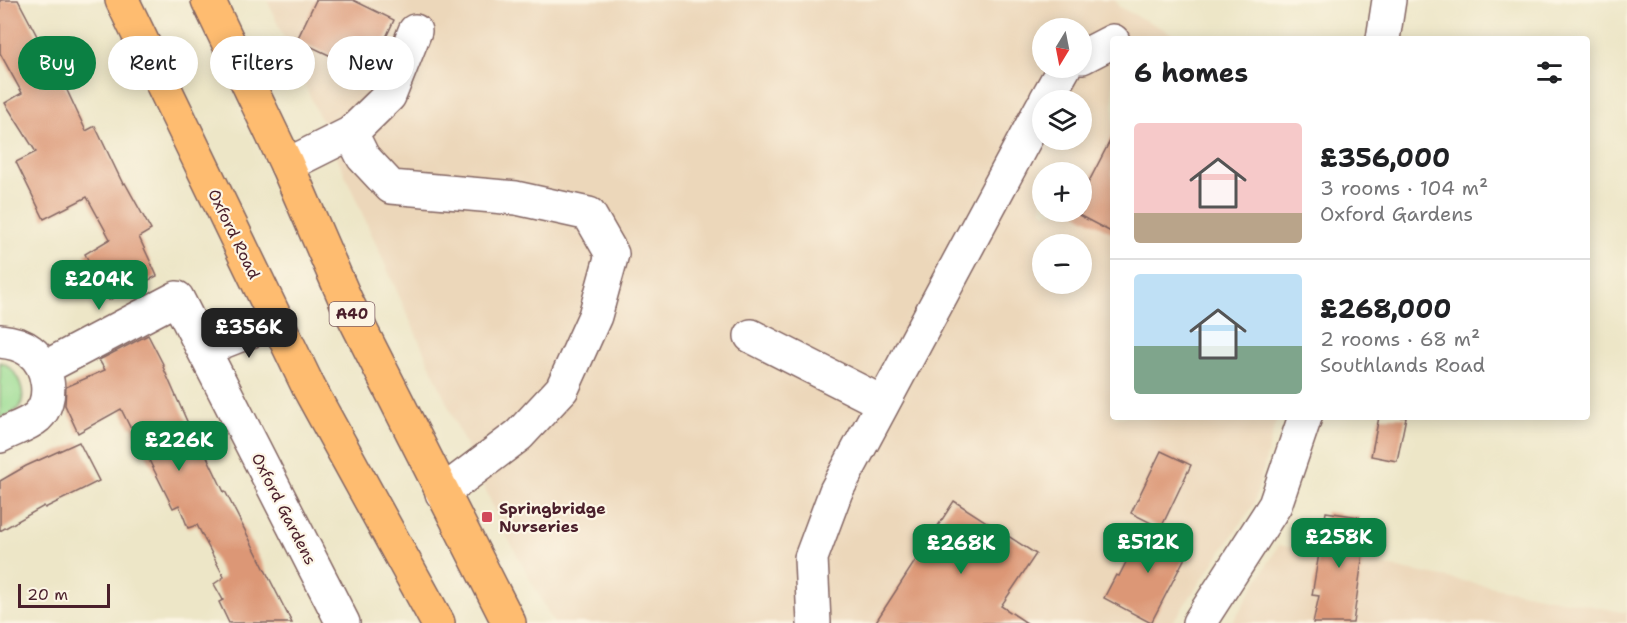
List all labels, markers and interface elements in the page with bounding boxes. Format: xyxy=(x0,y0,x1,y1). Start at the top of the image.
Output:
north arrow xyxy=(1032,18,1092,78)
map controls xyxy=(1032,18,1092,294)
chip: Buy xyxy=(18,36,96,90)
chip: Rent xyxy=(108,36,198,90)
chip: Filters xyxy=(210,36,315,90)
chip: New xyxy=(327,36,414,90)
text: 6 homes xyxy=(1134,55,1248,90)
icon: filters xyxy=(1533,56,1566,89)
button: layers xyxy=(1032,90,1092,150)
text: £356,000 xyxy=(1320,140,1450,175)
icon: home xyxy=(1182,147,1254,219)
button: + xyxy=(1032,162,1092,222)
text: 3 rooms · 104 m² xyxy=(1320,175,1488,201)
street label: Oxford Road xyxy=(203,186,265,282)
text: Oxford Gardens xyxy=(1320,201,1473,227)
button: − xyxy=(1032,234,1092,294)
pin: £204K xyxy=(57,260,141,311)
text: £204K xyxy=(65,266,133,292)
text: £268,000 xyxy=(1320,291,1452,326)
icon: home xyxy=(1182,298,1254,370)
road number: A40 xyxy=(330,302,374,326)
pin: £356K xyxy=(207,308,291,359)
text: £356K xyxy=(215,314,283,340)
text: 2 rooms · 68 m² xyxy=(1320,326,1480,352)
text: Southlands Road xyxy=(1320,352,1485,378)
pin: £226K xyxy=(137,421,221,472)
text: £226K xyxy=(145,427,213,453)
street label: Oxford Gardens xyxy=(247,450,321,568)
place label: Springbridge Nurseries xyxy=(499,498,606,537)
marker: Springbridge Nurseries xyxy=(480,510,494,524)
pin: £258K xyxy=(1297,518,1381,569)
pin: £512K xyxy=(1106,523,1190,574)
pin: £268K xyxy=(919,524,1003,575)
text: £258K xyxy=(1305,524,1373,550)
text: £512K xyxy=(1117,529,1179,555)
text: £268K xyxy=(927,530,995,556)
scale bar xyxy=(18,581,110,608)
text: 20 m xyxy=(27,584,68,605)

